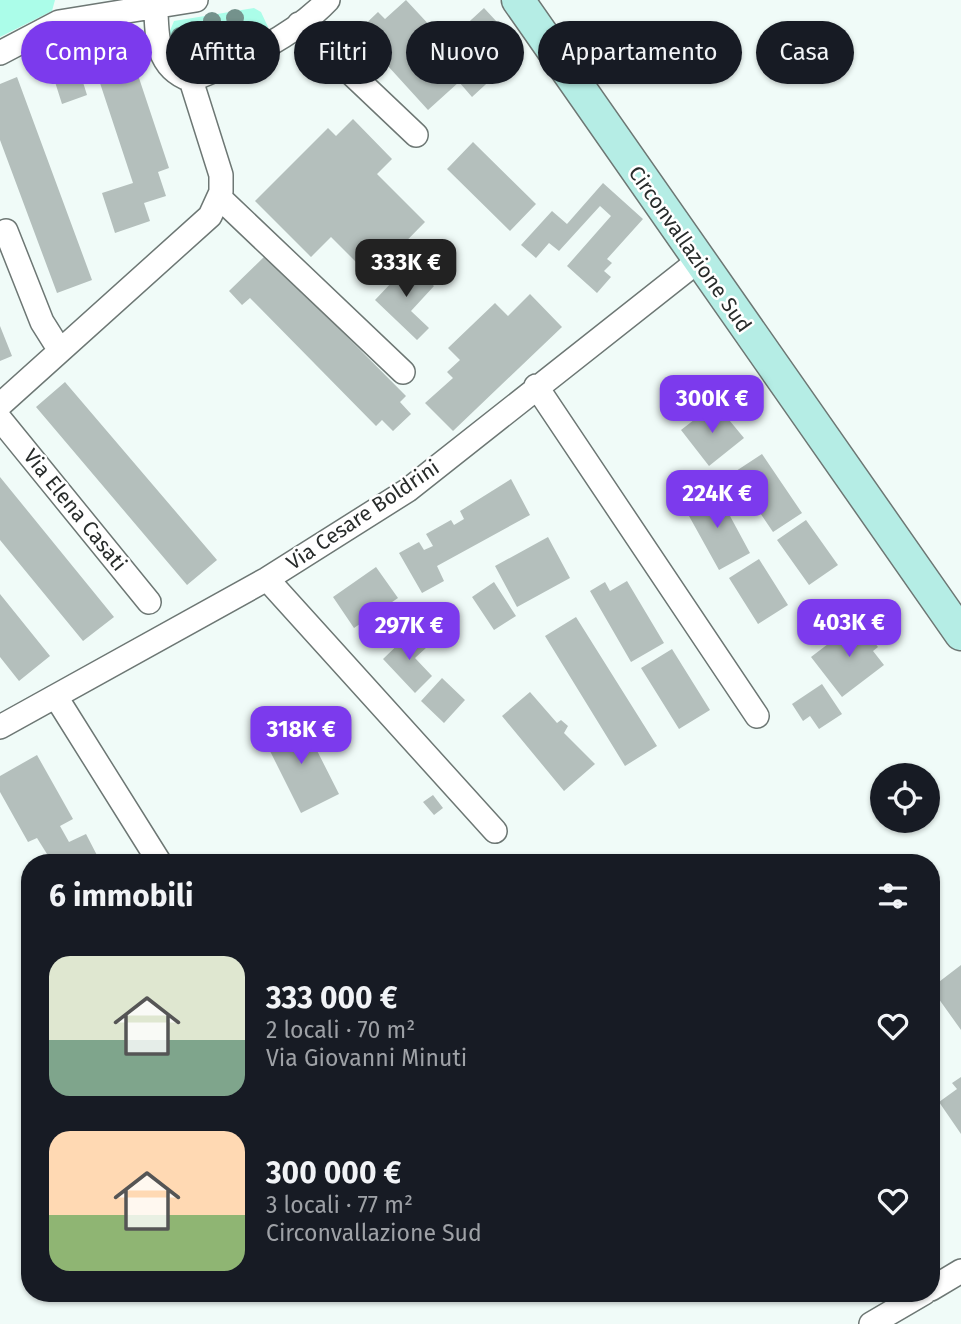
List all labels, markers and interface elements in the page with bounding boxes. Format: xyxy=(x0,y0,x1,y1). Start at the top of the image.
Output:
chip: Compra xyxy=(21,21,152,84)
chip: Affitta xyxy=(166,21,280,84)
chip: Filtri xyxy=(294,21,392,84)
chip: Nuovo xyxy=(406,21,524,84)
chip: Appartamento xyxy=(538,21,742,84)
chip: Casa xyxy=(756,21,854,84)
street label: Circonvallazione Sud xyxy=(623,161,757,337)
pin: 333K € xyxy=(349,240,463,299)
text: 333K € xyxy=(371,248,441,276)
pin: 300K € xyxy=(655,376,769,435)
text: 300K € xyxy=(676,384,748,412)
street label: Via Elena Casati xyxy=(18,444,132,576)
street label: Via Cesare Boldrini xyxy=(282,454,444,576)
pin: 224K € xyxy=(660,470,774,530)
text: 224K € xyxy=(682,479,752,507)
pin: 403K € xyxy=(792,600,906,659)
pin: 297K € xyxy=(352,602,466,662)
text: 403K € xyxy=(813,608,885,636)
text: 297K € xyxy=(375,611,443,639)
pin: 318K € xyxy=(244,706,358,766)
text: 318K € xyxy=(266,715,336,743)
map controls xyxy=(870,763,940,833)
button: locate xyxy=(870,763,940,833)
icon: filters xyxy=(874,877,912,915)
text: 6 immobili xyxy=(49,878,193,914)
text: 333 000 € xyxy=(266,980,397,1016)
icon: home xyxy=(105,984,189,1068)
icon: heart xyxy=(874,1007,912,1045)
text: 2 locali · 70 m² xyxy=(266,1016,415,1044)
text: Via Giovanni Minuti xyxy=(266,1044,467,1072)
text: 300 000 € xyxy=(266,1155,401,1191)
icon: home xyxy=(105,1159,189,1243)
icon: heart xyxy=(874,1182,912,1220)
text: 3 locali · 77 m² xyxy=(266,1191,413,1219)
text: Circonvallazione Sud xyxy=(266,1219,482,1247)

